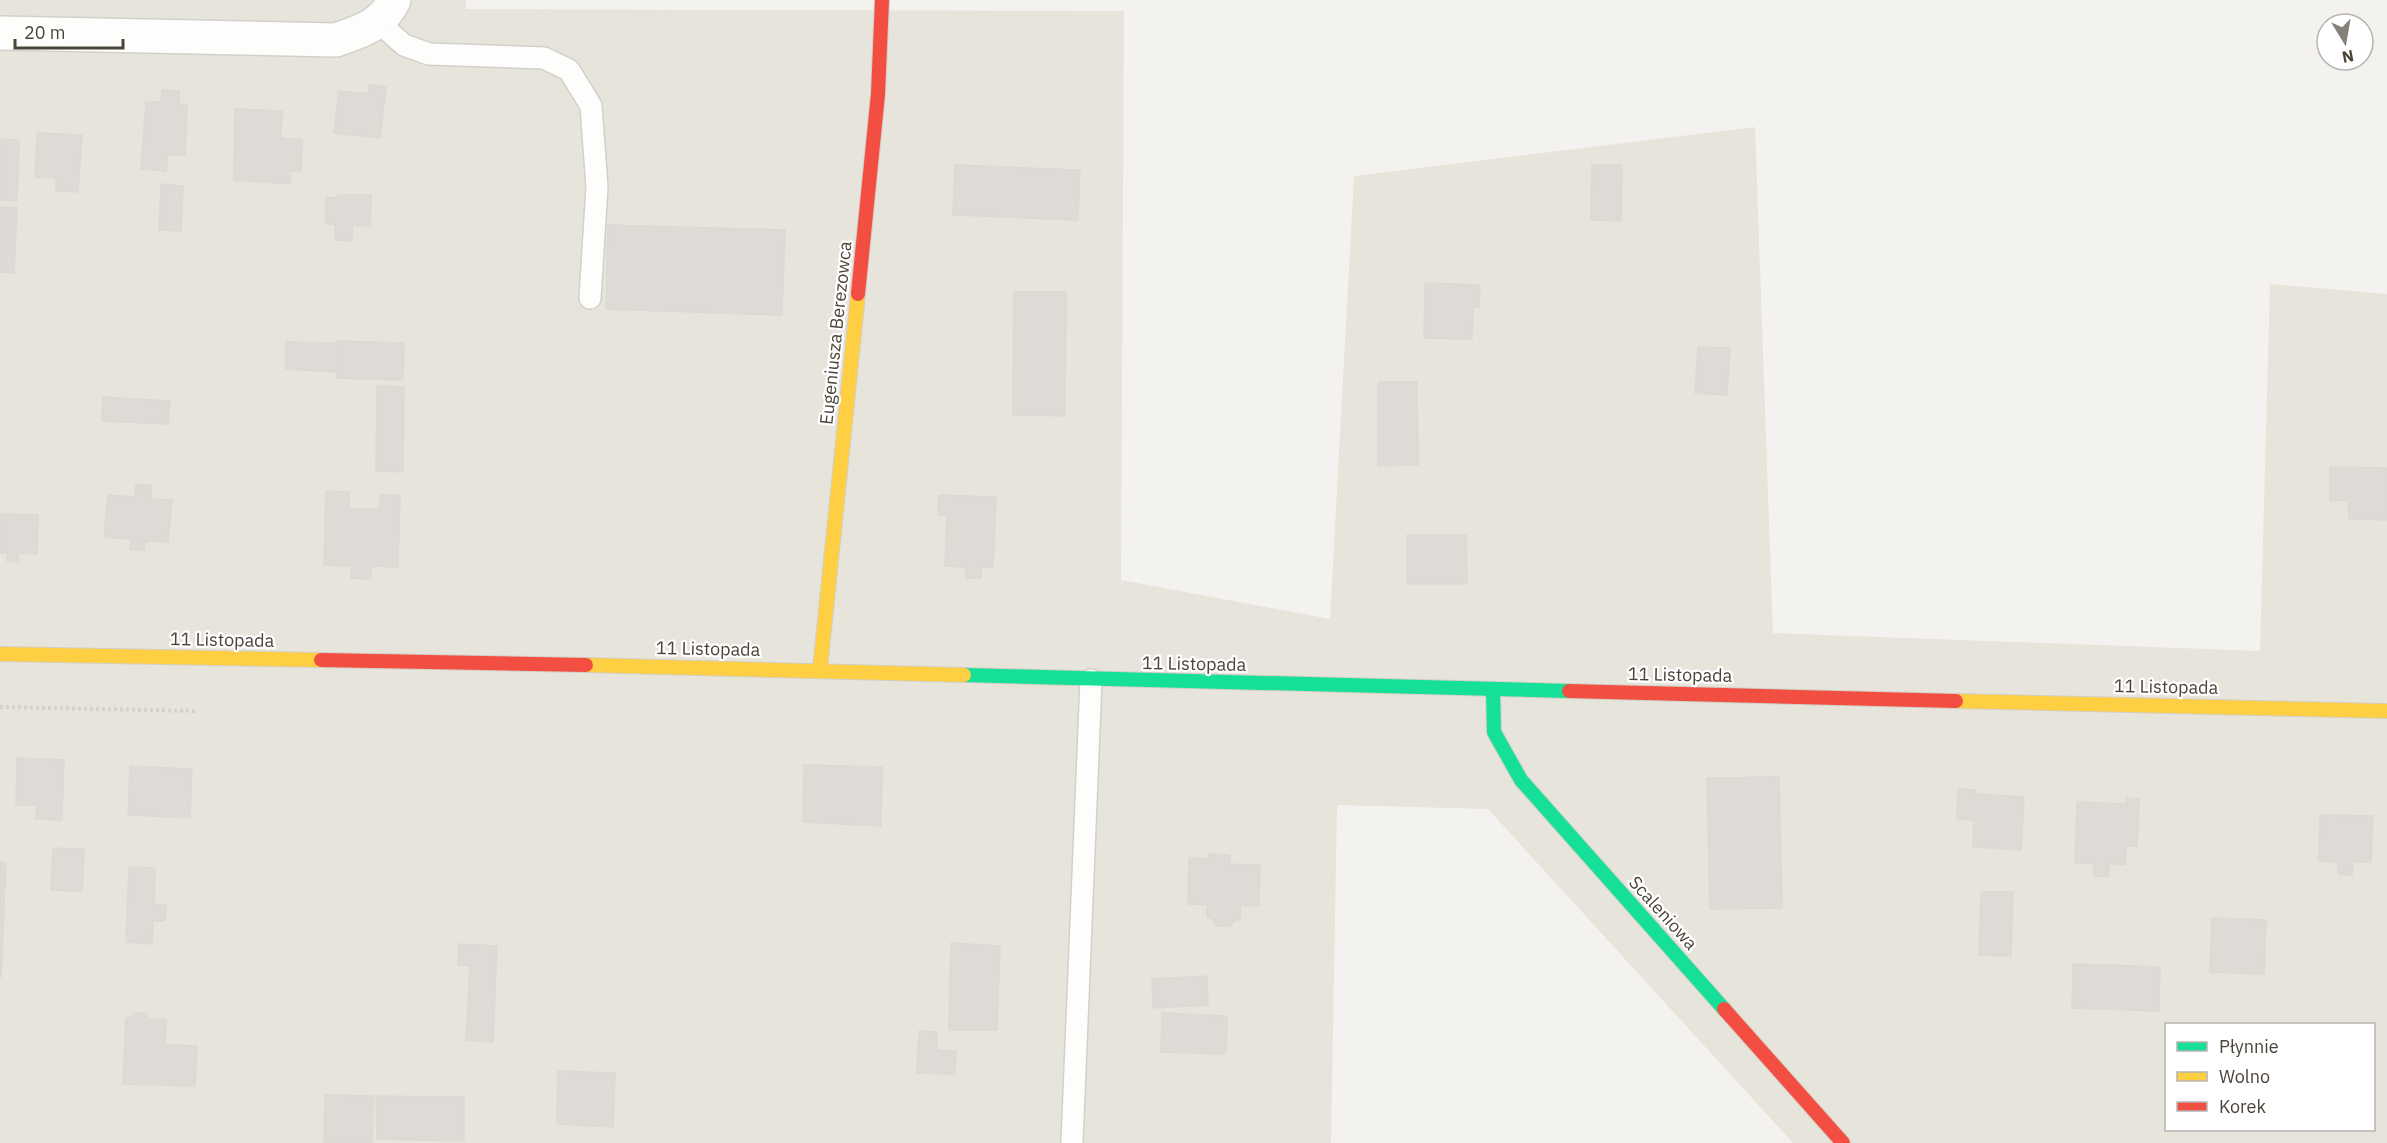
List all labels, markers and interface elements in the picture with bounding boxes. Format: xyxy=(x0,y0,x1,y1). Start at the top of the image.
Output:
scale bar xyxy=(15,12,123,50)
north arrow xyxy=(2315,12,2375,72)
text: 20 m xyxy=(24,21,66,44)
text: N xyxy=(2340,46,2355,68)
street label: Eugeniusza Berezowca xyxy=(814,240,857,426)
street label: 11 Listopada xyxy=(170,627,275,652)
street label: 11 Listopada xyxy=(656,636,761,661)
street label: 11 Listopada xyxy=(1142,651,1247,676)
street label: 11 Listopada xyxy=(1628,662,1733,687)
street label: 11 Listopada xyxy=(2114,674,2219,699)
street label: Scaleniowa xyxy=(1624,871,1703,955)
legend xyxy=(2165,1023,2375,1131)
text: Płynnie xyxy=(2219,1035,2279,1058)
text: Wolno xyxy=(2219,1065,2270,1088)
text: Korek xyxy=(2219,1095,2266,1118)

